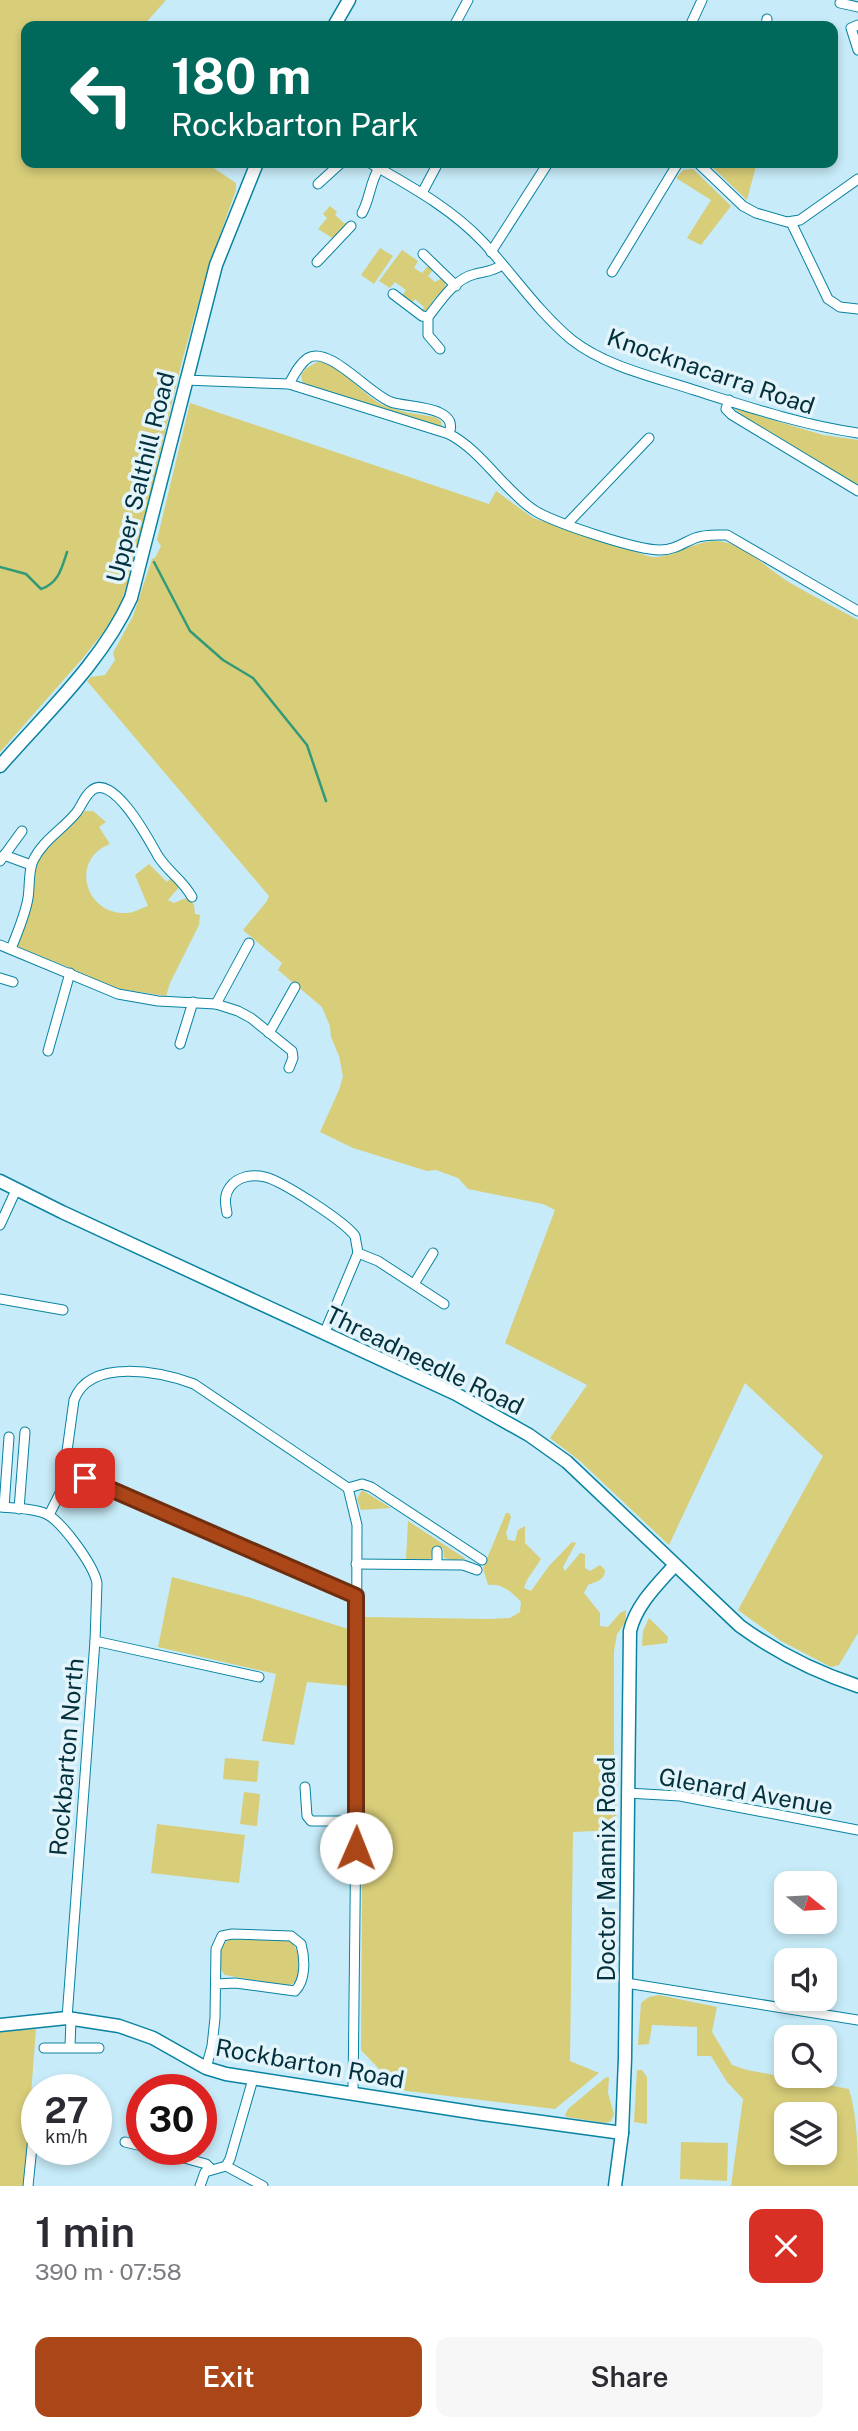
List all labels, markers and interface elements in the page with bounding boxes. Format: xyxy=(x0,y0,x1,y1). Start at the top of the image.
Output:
text: 180 m xyxy=(171,47,311,105)
icon: left xyxy=(56,49,147,140)
text: Rockbarton Park xyxy=(171,106,419,143)
street label: Knocknacarra Road xyxy=(604,322,818,420)
street label: Upper Salthill Road xyxy=(100,369,180,585)
street label: Threadneedle Road xyxy=(321,1300,529,1420)
pin xyxy=(55,1448,115,1508)
icon: arrive xyxy=(66,1459,104,1497)
street label: Rockbarton North xyxy=(43,1657,89,1857)
street label: Doctor Mannix Road xyxy=(592,1757,620,1981)
street label: Glenard Avenue xyxy=(657,1762,835,1820)
position arrow xyxy=(319,1811,393,1885)
north arrow xyxy=(774,1871,836,1934)
map controls xyxy=(774,1871,837,2165)
button: sound xyxy=(774,1948,837,2011)
button: search xyxy=(774,2025,837,2088)
street label: Rockbarton Road xyxy=(213,2033,407,2093)
speed limit sign: 30 xyxy=(126,2074,217,2165)
text: 27 xyxy=(44,2090,89,2131)
button: layers xyxy=(774,2102,837,2165)
text: km/h xyxy=(45,2126,88,2147)
text: 1 min xyxy=(35,2207,135,2256)
button: close xyxy=(749,2209,823,2283)
text: 390 m · 07:58 xyxy=(35,2258,182,2285)
button: Exit xyxy=(35,2337,422,2417)
button: Share xyxy=(436,2337,823,2417)

